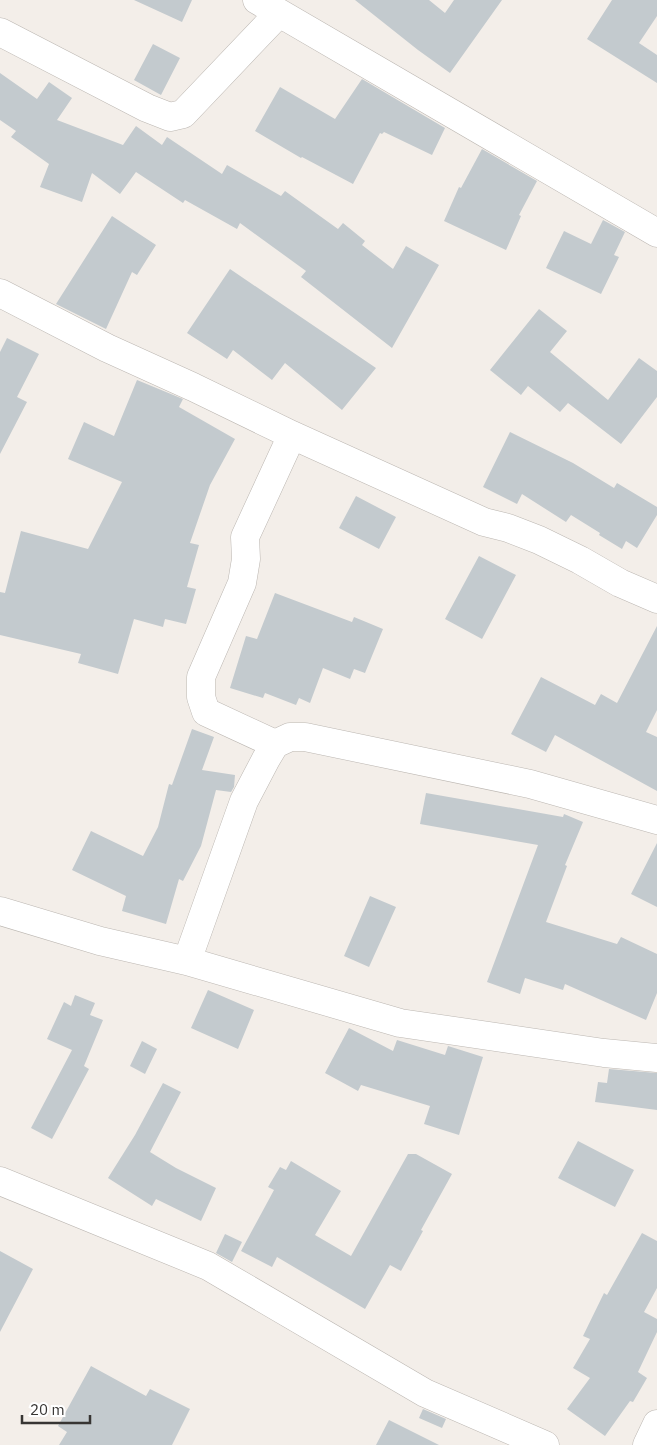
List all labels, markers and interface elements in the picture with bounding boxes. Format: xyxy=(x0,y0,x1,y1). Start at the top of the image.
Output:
scale bar xyxy=(22,1392,90,1424)
text: 20 m xyxy=(30,1400,65,1419)

